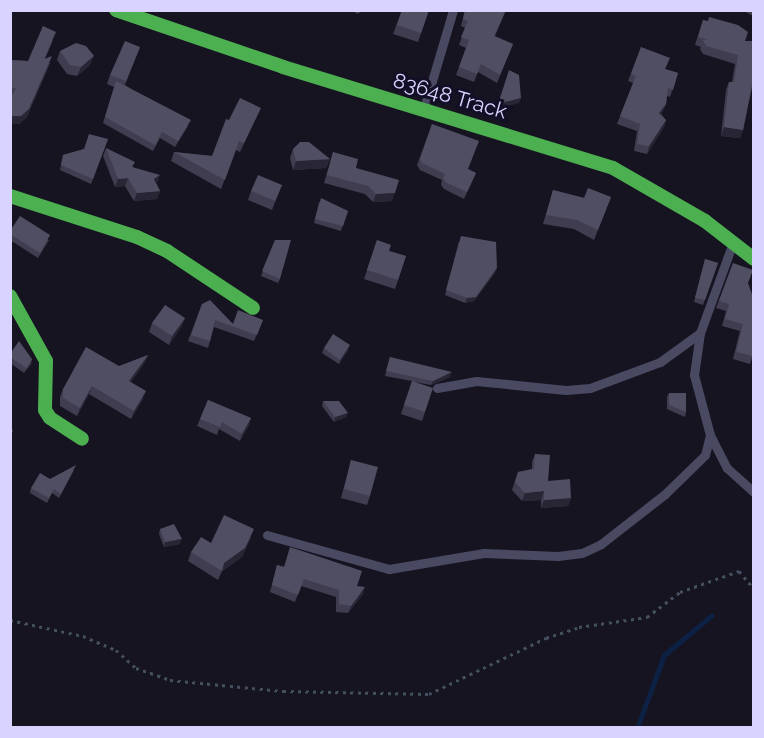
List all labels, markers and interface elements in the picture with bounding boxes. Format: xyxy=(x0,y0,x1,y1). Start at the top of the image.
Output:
street label: 83648 Track xyxy=(390,68,510,124)

